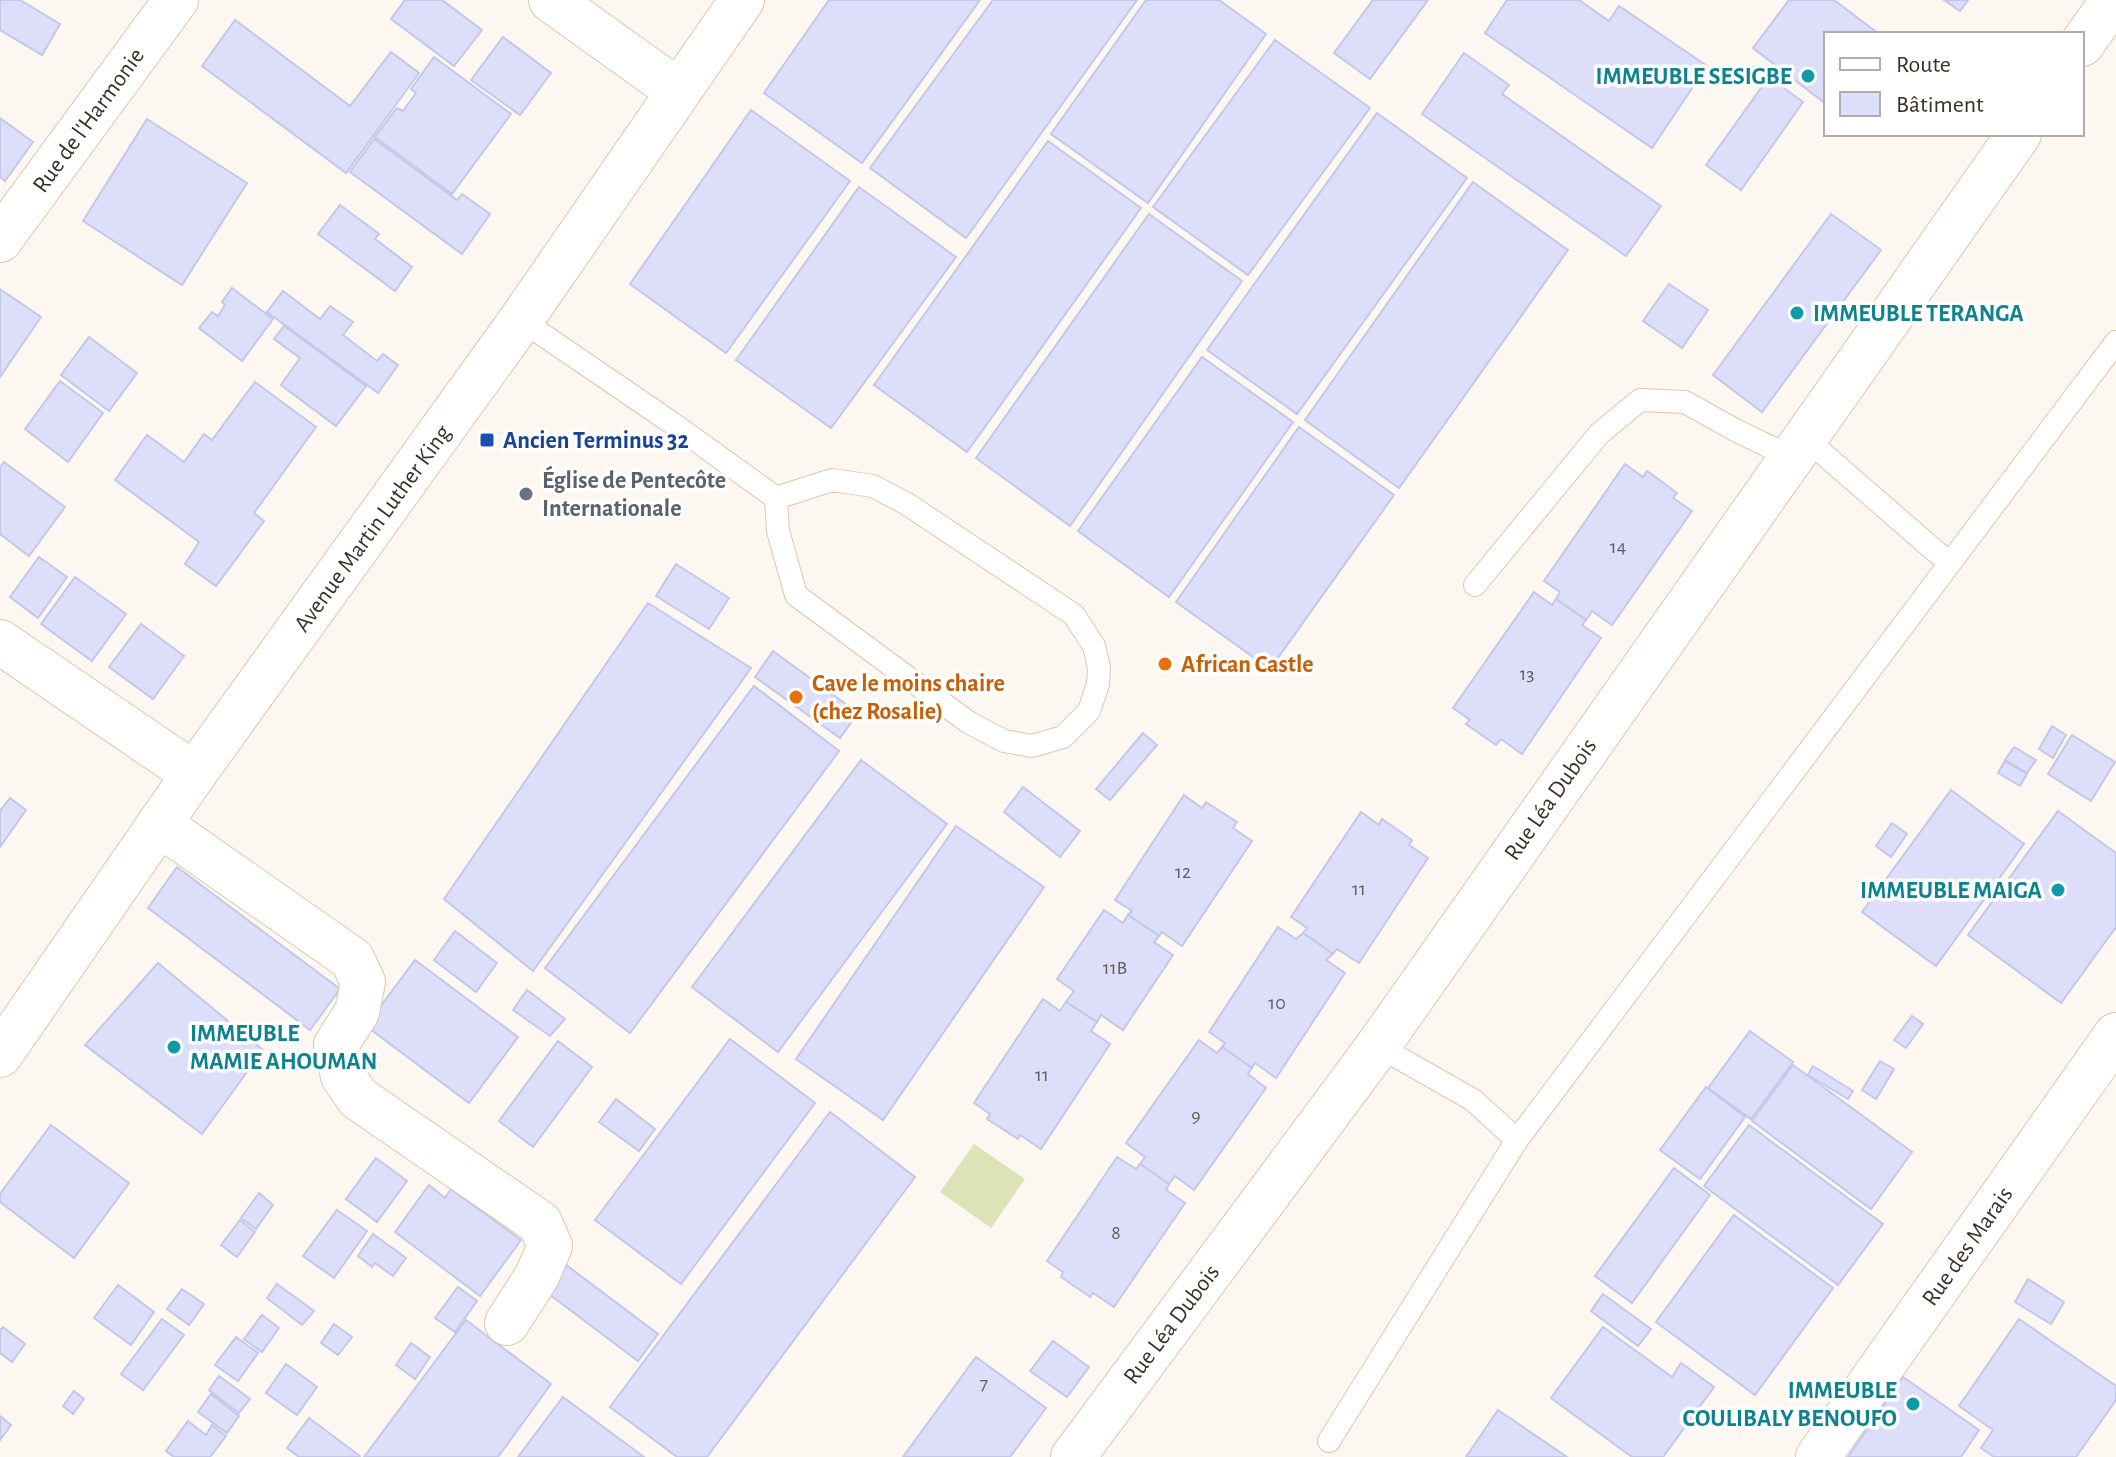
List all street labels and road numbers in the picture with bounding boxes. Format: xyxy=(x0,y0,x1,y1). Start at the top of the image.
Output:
street label: Rue de l'Harmonie xyxy=(29,44,149,197)
street label: Avenue Martin Luther King xyxy=(290,421,456,636)
street label: Rue Léa Dubois xyxy=(1500,734,1601,865)
street label: Rue des Marais xyxy=(1918,1183,2018,1310)
street label: Rue Léa Dubois xyxy=(1119,1261,1224,1389)

